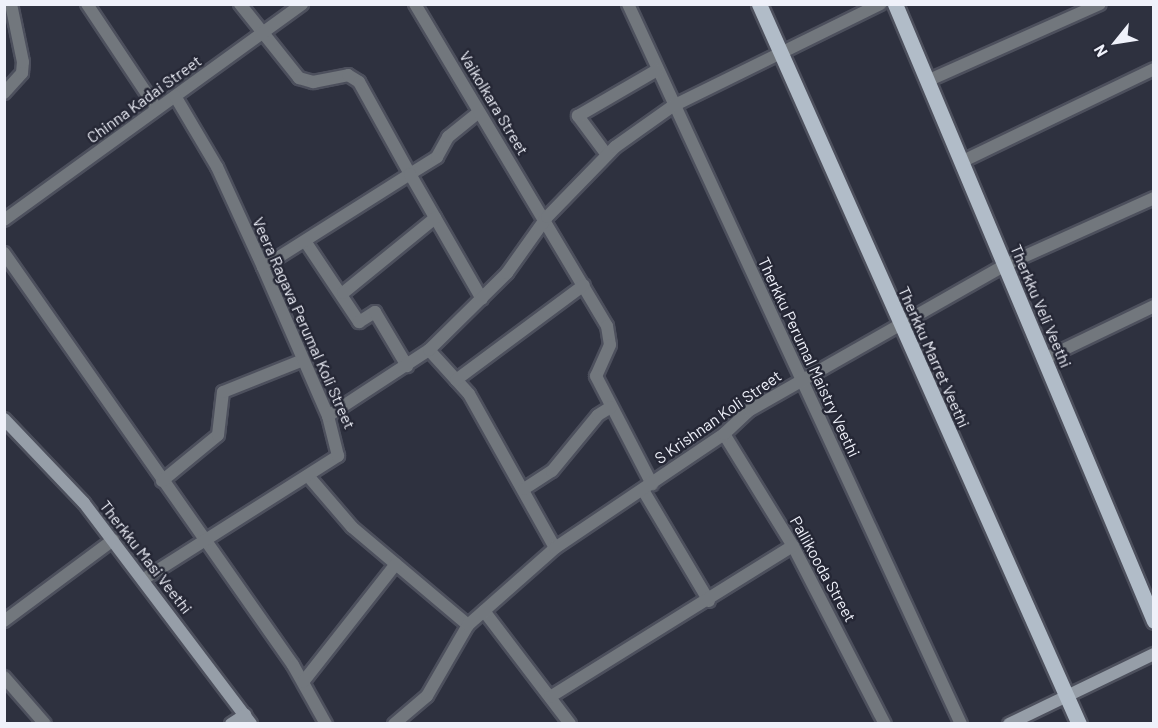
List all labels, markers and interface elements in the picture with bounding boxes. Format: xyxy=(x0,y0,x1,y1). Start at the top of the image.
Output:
north arrow xyxy=(1086,12,1146,72)
text: N xyxy=(1089,42,1111,61)
street label: Vaikolkara Street xyxy=(455,48,533,158)
street label: Chinna Kadai Street xyxy=(83,51,205,147)
street label: Veera Ragava Perumal Koli Street xyxy=(249,214,359,432)
street label: Therkku Veli Veethi xyxy=(1006,241,1076,371)
street label: Therkku Perumal Maistry Veethi xyxy=(754,254,864,460)
street label: Therkku Marret Veethi xyxy=(894,283,974,431)
street label: S Krishnan Koli Street xyxy=(651,366,785,468)
street label: Therkku Masi Veethi xyxy=(96,497,196,617)
street label: Pallikooda Street xyxy=(786,513,860,625)

